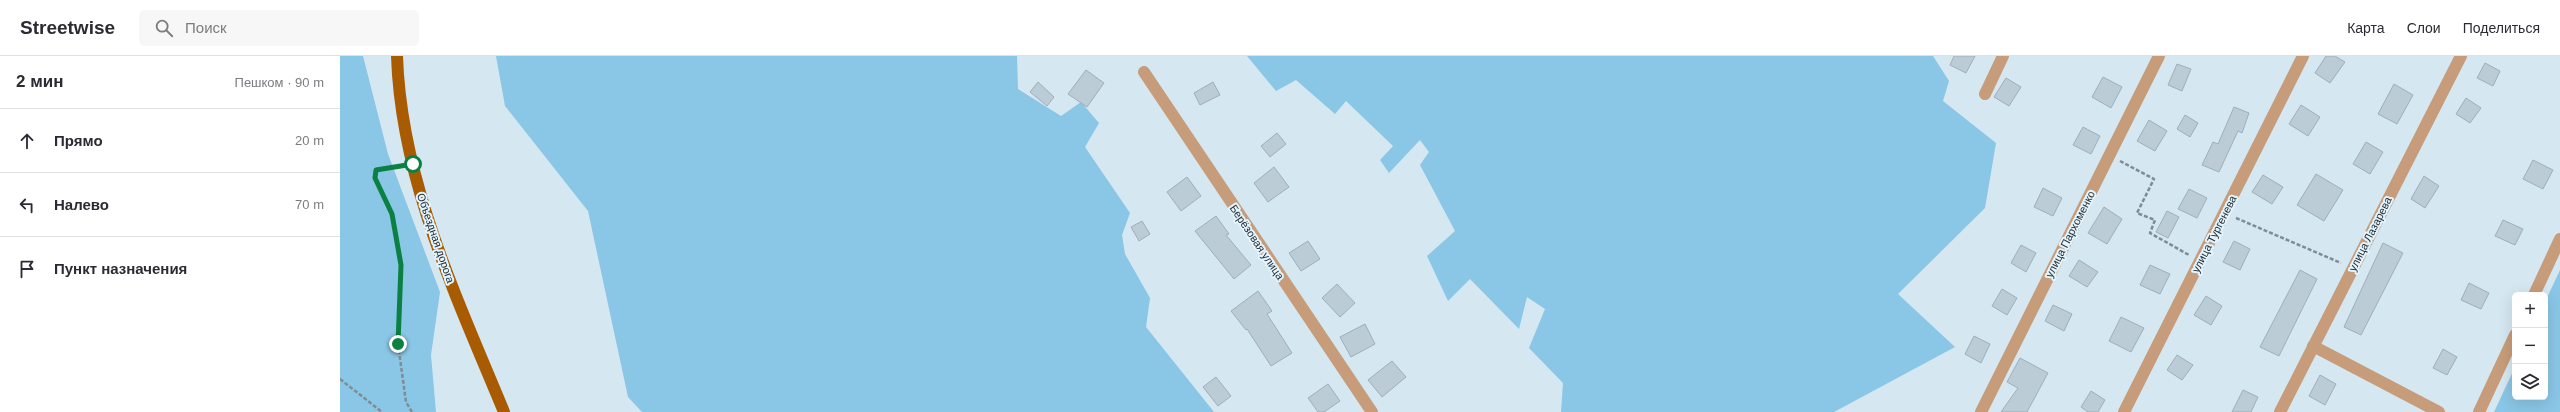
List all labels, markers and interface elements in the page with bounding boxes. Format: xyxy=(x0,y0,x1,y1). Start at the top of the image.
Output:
search box xyxy=(139,10,419,46)
text: Streetwise xyxy=(20,17,115,38)
icon: search xyxy=(153,17,175,39)
text: Поиск xyxy=(185,19,227,36)
text: Карта xyxy=(2347,20,2385,36)
text: Слои xyxy=(2407,20,2441,36)
text: Поделиться xyxy=(2463,20,2540,36)
text: 2 мин xyxy=(16,72,63,91)
text: Пешком · 90 m xyxy=(235,75,324,90)
icon: ahead xyxy=(16,130,38,152)
text: Прямо xyxy=(54,132,103,149)
text: 20 m xyxy=(295,133,324,148)
route start xyxy=(404,155,422,173)
street label: улица Пархоменко xyxy=(2043,189,2097,279)
street label: Объездная дорога xyxy=(415,191,457,285)
street label: улица Тургенева xyxy=(2189,193,2239,275)
icon: left xyxy=(16,194,38,216)
street label: улица Лазарева xyxy=(2346,194,2394,273)
text: Налево xyxy=(54,196,109,213)
text: 70 m xyxy=(295,197,324,212)
street label: Берёзовая улица xyxy=(1228,202,1287,282)
icon: arrive xyxy=(16,258,38,280)
text: Пункт назначения xyxy=(54,260,187,277)
map controls xyxy=(2512,292,2548,400)
button: + xyxy=(2512,292,2548,328)
button: − xyxy=(2512,328,2548,364)
route end xyxy=(389,335,407,353)
button: layers xyxy=(2512,364,2548,400)

